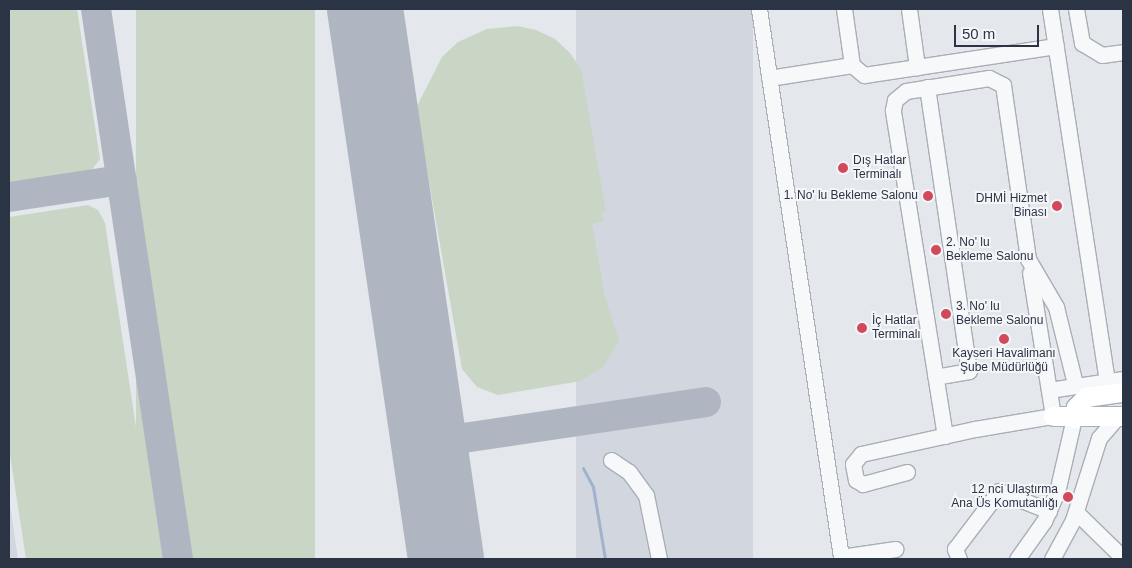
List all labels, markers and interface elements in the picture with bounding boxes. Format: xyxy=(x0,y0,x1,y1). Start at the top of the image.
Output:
scale bar xyxy=(957,15,1042,47)
text: 50 m xyxy=(962,25,995,42)
place label: Dış Hatlar Terminalı xyxy=(853,154,906,182)
marker: Dış Hatlar Terminalı xyxy=(837,162,849,174)
place label: 1. No' lu Bekleme Salonu xyxy=(784,189,918,203)
marker: 1. No' lu Bekleme Salonu xyxy=(922,190,934,202)
place label: DHMİ Hizmet Binası xyxy=(976,192,1047,220)
marker: DHMİ Hizmet Binası xyxy=(1051,200,1063,212)
place label: 2. No' lu Bekleme Salonu xyxy=(946,236,1033,264)
marker: 2. No' lu Bekleme Salonu xyxy=(930,244,942,256)
place label: 3. No' lu Bekleme Salonu xyxy=(956,300,1043,328)
marker: 3. No' lu Bekleme Salonu xyxy=(940,308,952,320)
place label: İç Hatlar Terminalı xyxy=(872,314,921,342)
marker: İç Hatlar Terminalı xyxy=(856,322,868,334)
marker: Kayseri Havalimanı Şube Müdürlüğü xyxy=(998,333,1010,345)
place label: Kayseri Havalimanı Şube Müdürlüğü xyxy=(952,347,1056,375)
place label: 12 nci Ulaştırma Ana Üs Komutanlığı xyxy=(951,483,1058,511)
marker: 12 nci Ulaştırma Ana Üs Komutanlığı xyxy=(1062,491,1074,503)

